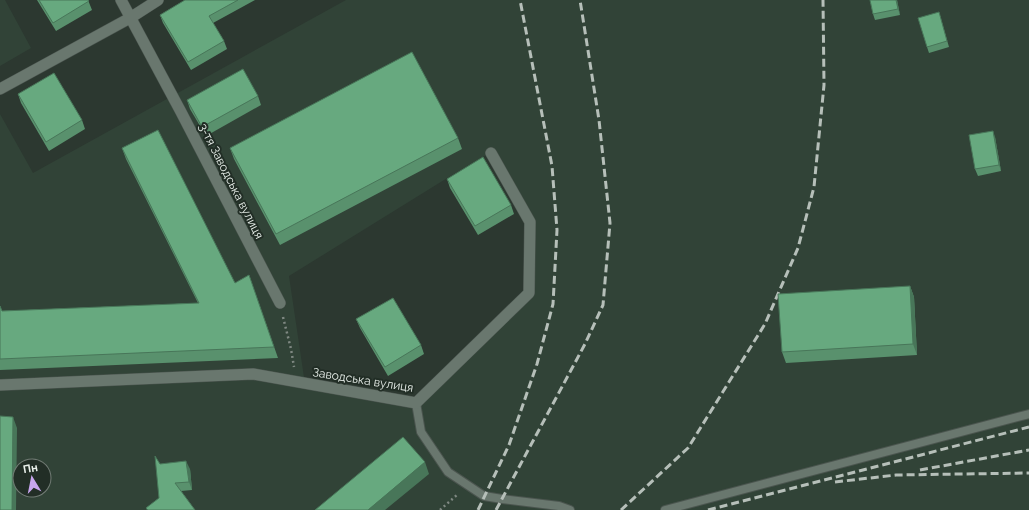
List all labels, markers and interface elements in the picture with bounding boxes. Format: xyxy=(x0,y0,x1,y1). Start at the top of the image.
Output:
street label: 3-тя Заводська вулиця xyxy=(196,121,266,241)
street label: Заводська вулиця xyxy=(312,365,414,395)
north arrow xyxy=(12,458,52,498)
text: Пн xyxy=(22,461,39,476)

